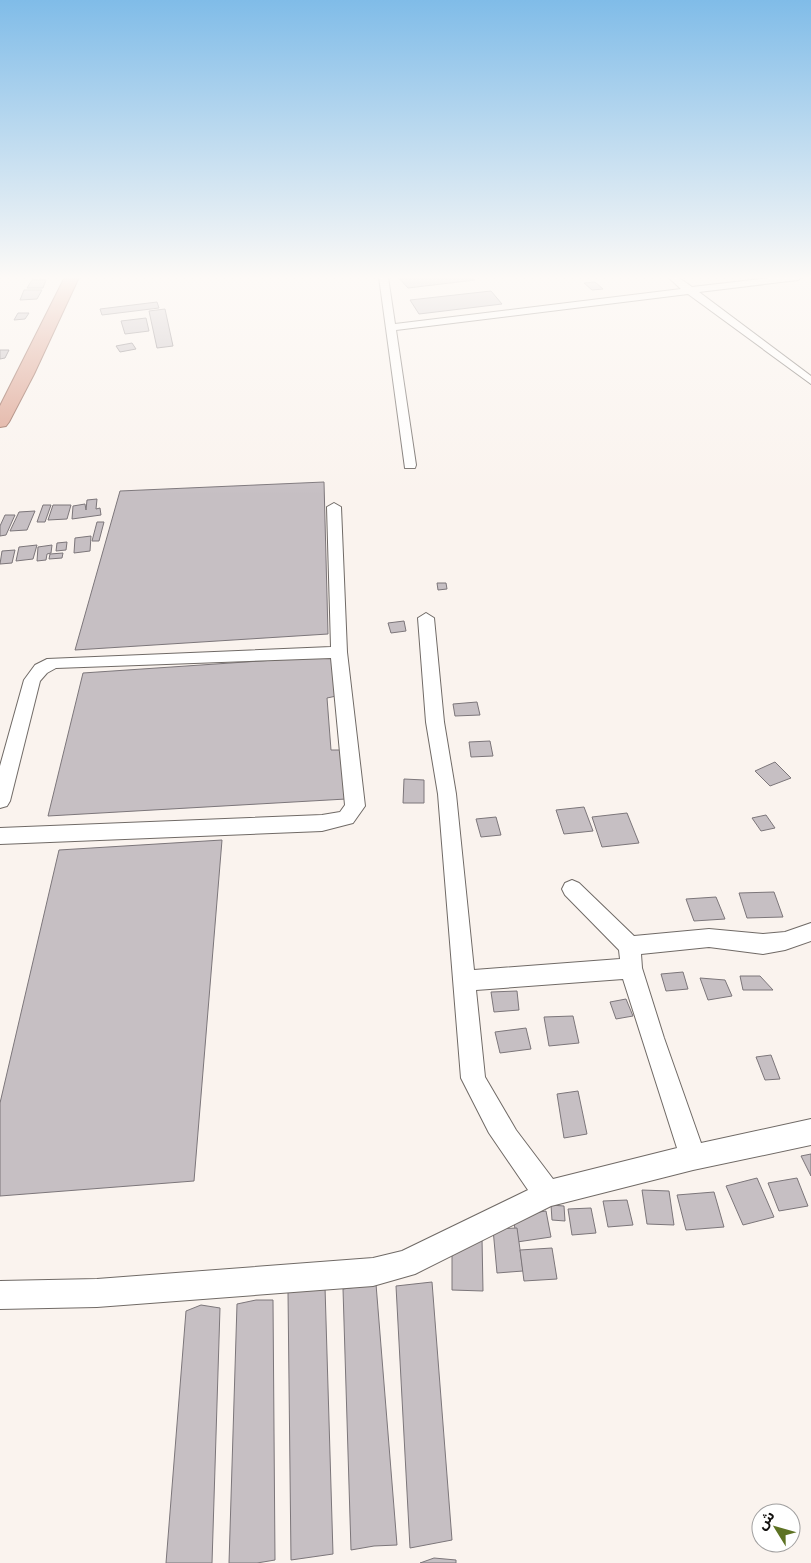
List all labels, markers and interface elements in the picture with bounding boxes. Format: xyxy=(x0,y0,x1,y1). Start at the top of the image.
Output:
north arrow xyxy=(751,1503,801,1553)
text: ش xyxy=(753,1508,778,1533)

